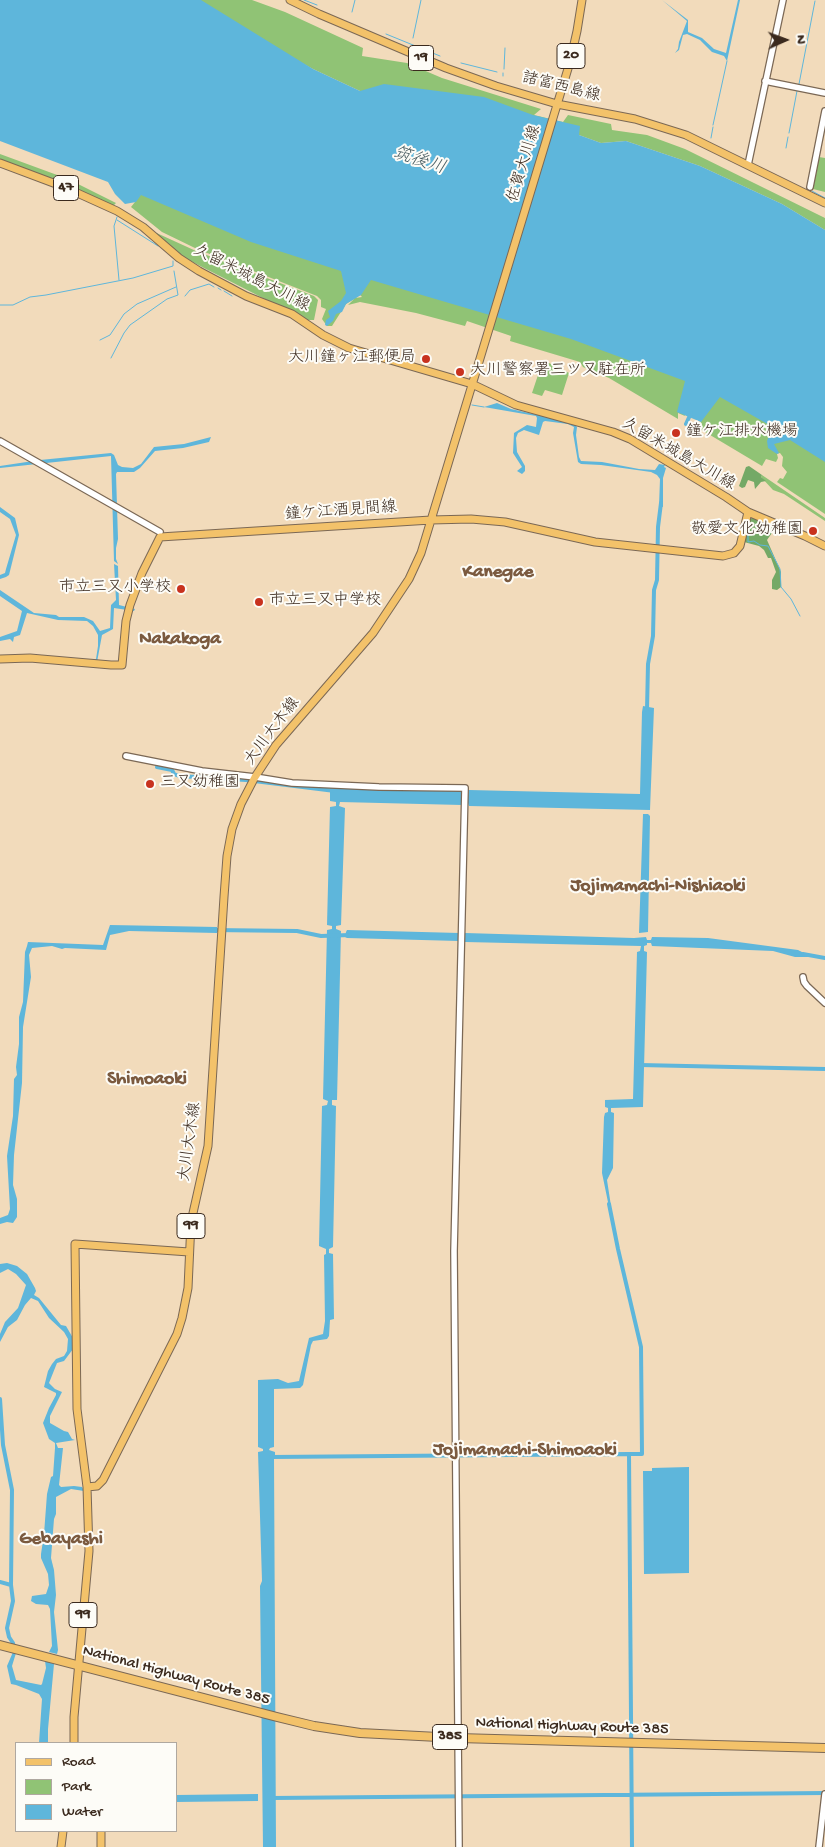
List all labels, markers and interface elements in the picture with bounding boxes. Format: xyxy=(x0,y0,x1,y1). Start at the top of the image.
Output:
north arrow xyxy=(760,15,810,65)
text: N xyxy=(792,35,809,44)
road number: 20 xyxy=(557,44,585,68)
road number: 19 xyxy=(408,46,434,70)
street label: 諸富西島線 xyxy=(520,69,602,107)
street label: 佐賀大川線 xyxy=(504,123,546,205)
water label: 筑後川 xyxy=(390,143,448,181)
road number: 47 xyxy=(54,176,78,200)
street label: 久留米城島大川線 xyxy=(190,241,312,317)
place label: 大川鐘ヶ江郵便局 xyxy=(288,349,416,369)
marker: 大川鐘ヶ江郵便局 xyxy=(420,353,432,365)
place label: 大川警察署三ツ又駐在所 xyxy=(470,362,646,382)
marker: 大川警察署三ツ又駐在所 xyxy=(454,366,466,378)
street label: 久留米城島大川線 xyxy=(618,415,738,495)
place label: 鐘ケ江排水機場 xyxy=(686,423,798,443)
marker: 鐘ケ江排水機場 xyxy=(670,427,682,439)
street label: 鐘ケ江酒見間線 xyxy=(284,499,398,525)
place label: 敬愛文化幼稚園 xyxy=(691,521,803,541)
marker: 敬愛文化幼稚園 xyxy=(807,525,819,537)
district label: Kanegae xyxy=(462,562,534,584)
place label: 市立三又小学校 xyxy=(59,579,171,599)
marker: 市立三又小学校 xyxy=(175,583,187,595)
place label: 市立三又中学校 xyxy=(269,592,381,612)
marker: 市立三又中学校 xyxy=(253,596,265,608)
district label: Nakakoga xyxy=(139,629,221,651)
street label: 大川大木線 xyxy=(241,694,305,770)
place label: 三又幼稚園 xyxy=(160,774,240,794)
marker: 三又幼稚園 xyxy=(144,778,156,790)
district label: Jojimamachi-Nishiaoki xyxy=(570,876,746,898)
district label: Shimoaoki xyxy=(107,1069,187,1091)
street label: 大川大木線 xyxy=(176,1101,206,1183)
road number: 99 xyxy=(177,1214,205,1238)
district label: Jojimamachi-Shimoaoki xyxy=(433,1440,617,1462)
district label: Gebayashi xyxy=(19,1529,103,1551)
road number: 99 xyxy=(69,1602,97,1628)
street label: National Highway Route 385 xyxy=(80,1642,272,1710)
street label: National Highway Route 385 xyxy=(475,1714,669,1740)
road number: 385 xyxy=(432,1724,468,1750)
legend xyxy=(15,1742,178,1832)
text: Road xyxy=(62,1753,95,1771)
text: Park xyxy=(62,1778,91,1796)
text: Water xyxy=(62,1803,102,1821)

